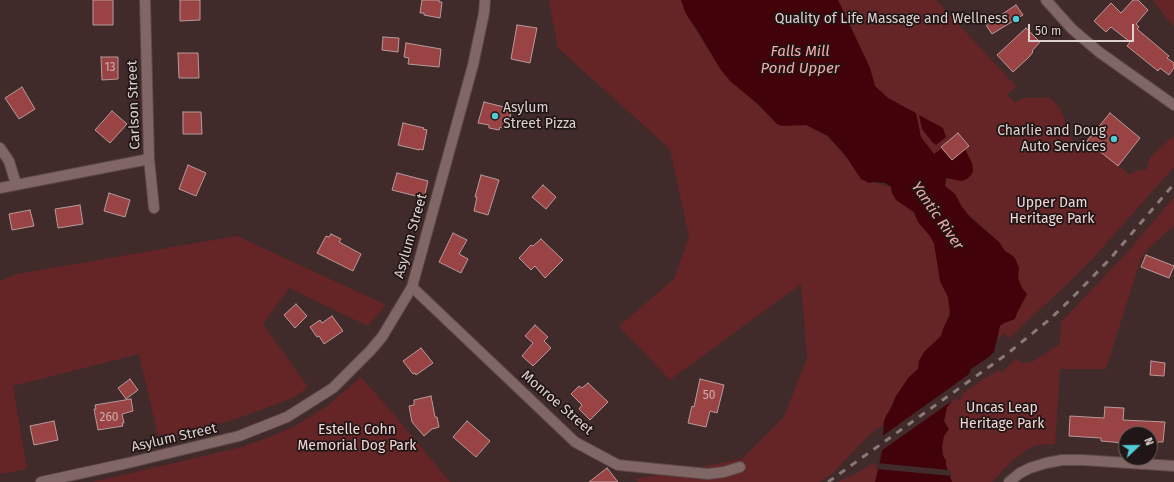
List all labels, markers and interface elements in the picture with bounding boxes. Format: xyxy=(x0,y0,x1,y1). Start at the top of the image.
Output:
place label: Quality of Life Massage and Wellness xyxy=(775,11,1008,27)
marker: Quality of Life Massage and Wellness xyxy=(1011,14,1021,24)
scale bar xyxy=(1030,16,1136,42)
text: 50 m xyxy=(1035,24,1061,38)
water label: Falls Mill Pond Upper xyxy=(761,43,839,78)
street label: Carlson Street xyxy=(124,60,144,150)
house number: 13 xyxy=(104,61,116,75)
place label: Asylum Street Pizza xyxy=(503,100,576,132)
marker: Asylum Street Pizza xyxy=(490,111,500,121)
place label: Charlie and Doug Auto Services xyxy=(997,123,1106,156)
marker: Charlie and Doug Auto Services xyxy=(1109,134,1119,144)
water label: Yantic River xyxy=(907,179,967,253)
street label: Asylum Street xyxy=(391,192,431,280)
park label: Upper Dam Heritage Park xyxy=(1010,195,1094,228)
street label: Monroe Street xyxy=(518,367,596,439)
house number: 50 xyxy=(703,389,715,403)
park label: Uncas Leap Heritage Park xyxy=(960,400,1044,432)
house number: 260 xyxy=(99,411,119,425)
street label: Asylum Street xyxy=(130,420,218,456)
park label: Estelle Cohn Memorial Dog Park xyxy=(297,422,417,454)
north arrow xyxy=(1118,426,1158,466)
text: N xyxy=(1141,436,1156,448)

